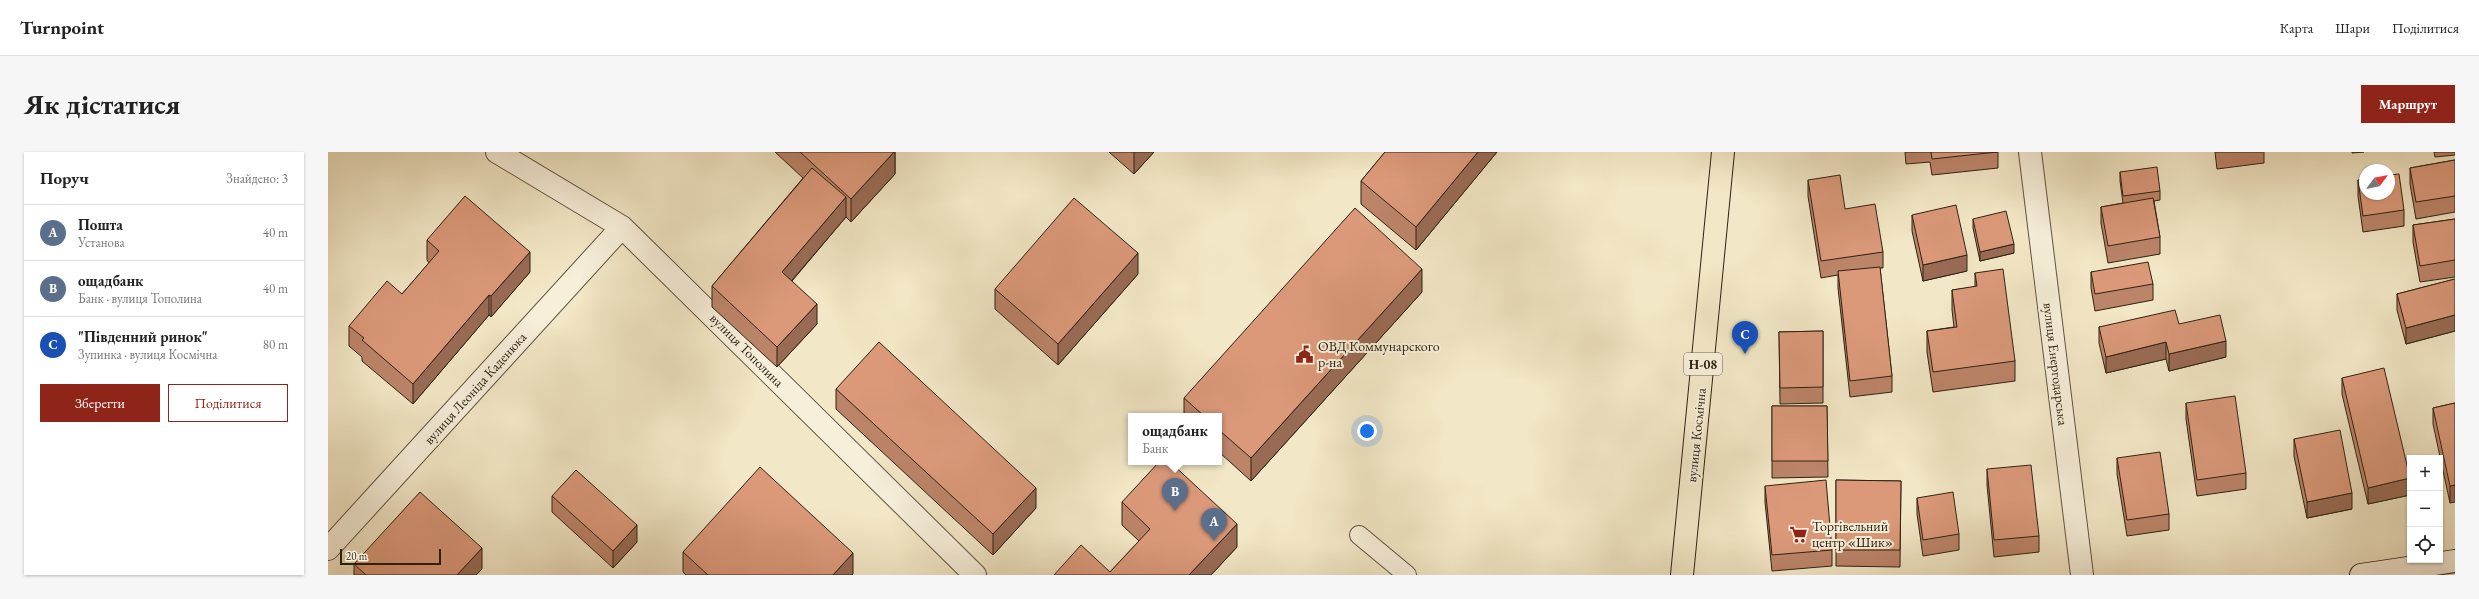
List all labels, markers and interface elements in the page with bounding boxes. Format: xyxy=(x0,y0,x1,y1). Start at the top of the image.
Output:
text: Turnpoint xyxy=(20,15,104,40)
text: Карта xyxy=(2280,19,2313,37)
text: Шари xyxy=(2335,19,2370,37)
text: Поділитися xyxy=(2392,19,2459,37)
button: Маршрут xyxy=(2361,85,2455,123)
text: Як дістатися xyxy=(24,86,180,122)
north arrow xyxy=(2359,164,2395,200)
text: Поруч xyxy=(40,167,89,189)
text: Знайдено: 3 xyxy=(226,170,288,187)
text: Пошта xyxy=(78,215,123,234)
text: A xyxy=(48,224,58,241)
text: 40 m xyxy=(263,224,288,241)
text: Установа xyxy=(78,234,125,251)
text: ощадбанк xyxy=(78,271,143,290)
text: B xyxy=(49,280,57,297)
text: 40 m xyxy=(263,280,288,297)
text: Банк · вулиця Тополина xyxy=(78,290,202,307)
street label: вулиця Енергодарська xyxy=(2040,302,2073,427)
street label: вулиця Тополина xyxy=(706,309,788,391)
pin: C xyxy=(1732,321,1758,354)
text: "Південний ринок" xyxy=(78,327,208,346)
street label: вулиця Леоніда Каденюка xyxy=(420,328,530,448)
text: C xyxy=(48,336,58,353)
text: 80 m xyxy=(263,336,288,353)
place label: ОВД Коммунарского р-на xyxy=(1318,337,1440,371)
public building icon: ОВД Коммунарского р-на xyxy=(1295,344,1315,364)
text: Зупинка · вулиця Космічна xyxy=(78,346,218,363)
road number: Н-08 xyxy=(1684,353,1722,375)
button: Зберегти xyxy=(40,384,160,422)
button: Поділитися xyxy=(168,384,288,422)
street label: вулиця Космічна xyxy=(1682,386,1710,483)
popup xyxy=(1128,413,1222,465)
text: ощадбанк xyxy=(1142,421,1208,440)
your location xyxy=(1357,421,1377,441)
text: Банк xyxy=(1142,440,1168,457)
map controls xyxy=(2407,455,2443,563)
button: + xyxy=(2407,455,2443,491)
pin: B xyxy=(1162,478,1188,511)
button: − xyxy=(2407,491,2443,527)
pin: A xyxy=(1201,508,1227,541)
place label: Торгівельний центр «Шик» xyxy=(1812,517,1893,551)
supermarket icon: Торгівельний центр «Шик» xyxy=(1789,524,1809,544)
button: locate xyxy=(2407,527,2443,563)
scale bar xyxy=(340,547,441,566)
text: 20 m xyxy=(346,549,367,563)

